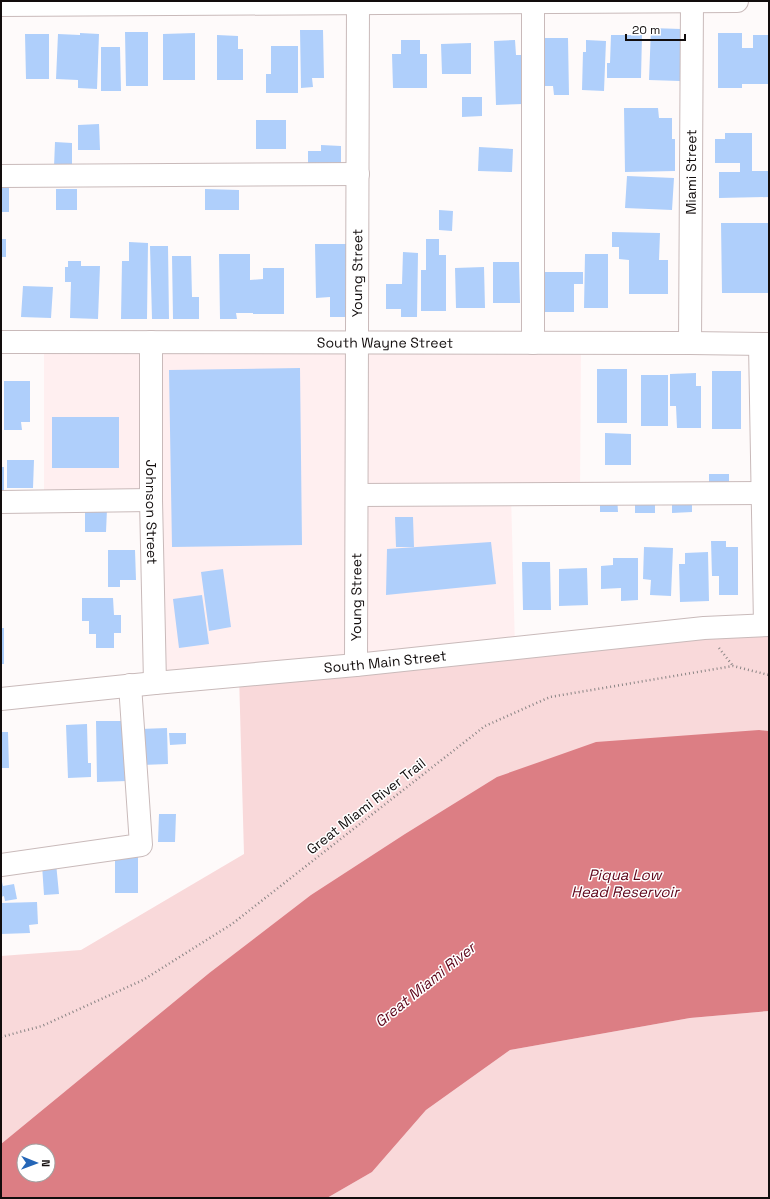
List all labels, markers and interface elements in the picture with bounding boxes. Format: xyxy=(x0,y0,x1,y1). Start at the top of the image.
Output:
scale bar xyxy=(626,16,685,42)
text: 20 m xyxy=(632,22,660,38)
street label: Miami Street xyxy=(682,129,700,215)
street label: Young Street xyxy=(348,229,366,317)
street label: South Wayne Street xyxy=(317,333,453,352)
street label: Johnson Street xyxy=(142,460,161,565)
street label: Young Street xyxy=(347,553,365,641)
street label: South Main Street xyxy=(323,646,447,677)
street label: Great Miami River Trail xyxy=(303,754,429,858)
water label: Piqua Low Head Reservoir xyxy=(571,865,680,901)
water label: Great Miami River xyxy=(370,937,480,1031)
north arrow xyxy=(16,1143,56,1183)
text: N xyxy=(39,1159,53,1167)

